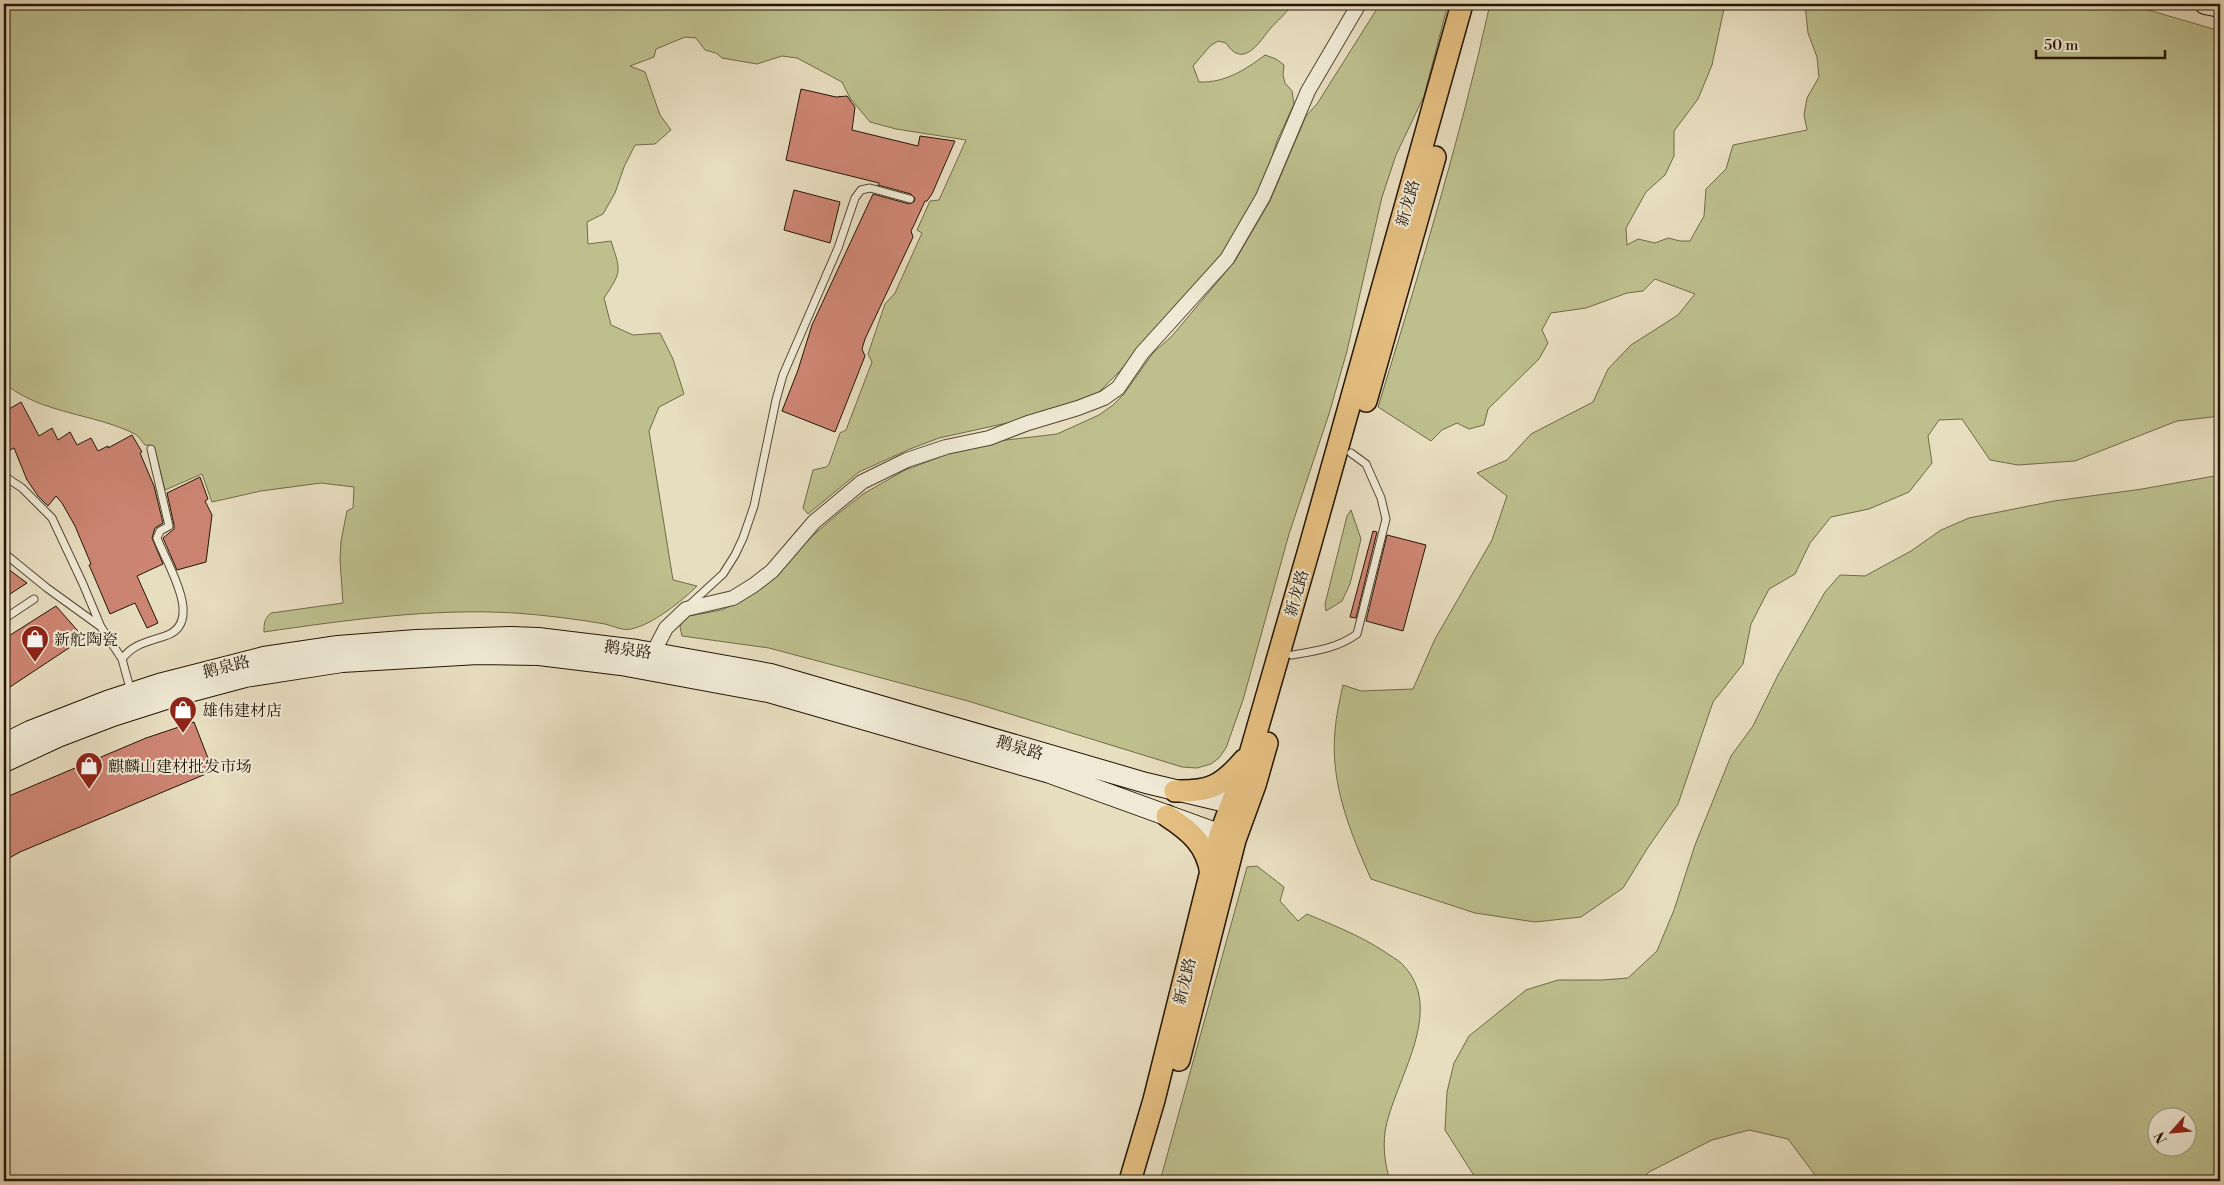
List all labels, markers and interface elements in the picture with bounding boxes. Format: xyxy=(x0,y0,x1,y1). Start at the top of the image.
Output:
scale bar xyxy=(2036,28,2165,60)
text: 50 m xyxy=(2044,36,2078,55)
street label: 新龙路 xyxy=(1392,177,1424,229)
street label: 新龙路 xyxy=(1281,567,1313,619)
shop icon: 新舵陶瓷 xyxy=(20,624,50,663)
place label: 新舵陶瓷 xyxy=(54,630,118,650)
street label: 鹅泉路 xyxy=(603,637,653,663)
street label: 鹅泉路 xyxy=(201,651,252,682)
shop icon: 雄伟建材店 xyxy=(168,695,198,734)
place label: 雄伟建材店 xyxy=(202,701,282,721)
street label: 鹅泉路 xyxy=(994,731,1046,765)
shop icon: 麒麟山建材批发市场 xyxy=(74,751,104,790)
place label: 麒麟山建材批发市场 xyxy=(108,757,252,777)
street label: 新龙路 xyxy=(1169,956,1200,1007)
north arrow xyxy=(2146,1108,2196,1158)
text: N xyxy=(2151,1128,2172,1146)

